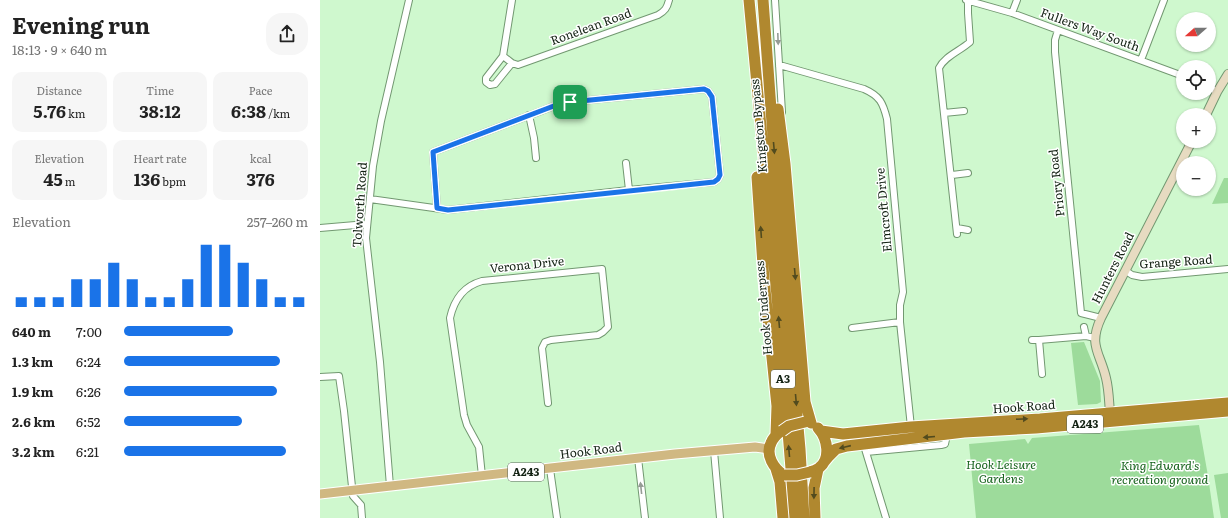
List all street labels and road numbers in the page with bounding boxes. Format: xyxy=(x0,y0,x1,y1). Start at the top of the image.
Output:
street label: Ronelean Road xyxy=(548,3,634,49)
street label: Fullers Way South xyxy=(1038,3,1143,55)
street label: Kingston Bypass xyxy=(745,78,771,174)
street label: Priory Road xyxy=(1043,148,1069,218)
street label: Tolworth Road xyxy=(347,161,371,248)
street label: Elmcroft Drive xyxy=(870,167,896,253)
street label: Hunters Road xyxy=(1086,228,1138,307)
street label: Grange Road xyxy=(1139,249,1214,273)
street label: Verona Drive xyxy=(489,251,565,277)
street label: Hook Underpass xyxy=(750,260,776,356)
road number: A3 xyxy=(771,370,795,388)
street label: Hook Road xyxy=(992,395,1056,417)
road number: A243 xyxy=(1067,415,1103,433)
street label: Hook Road xyxy=(559,437,624,463)
road number: A243 xyxy=(508,463,544,481)

